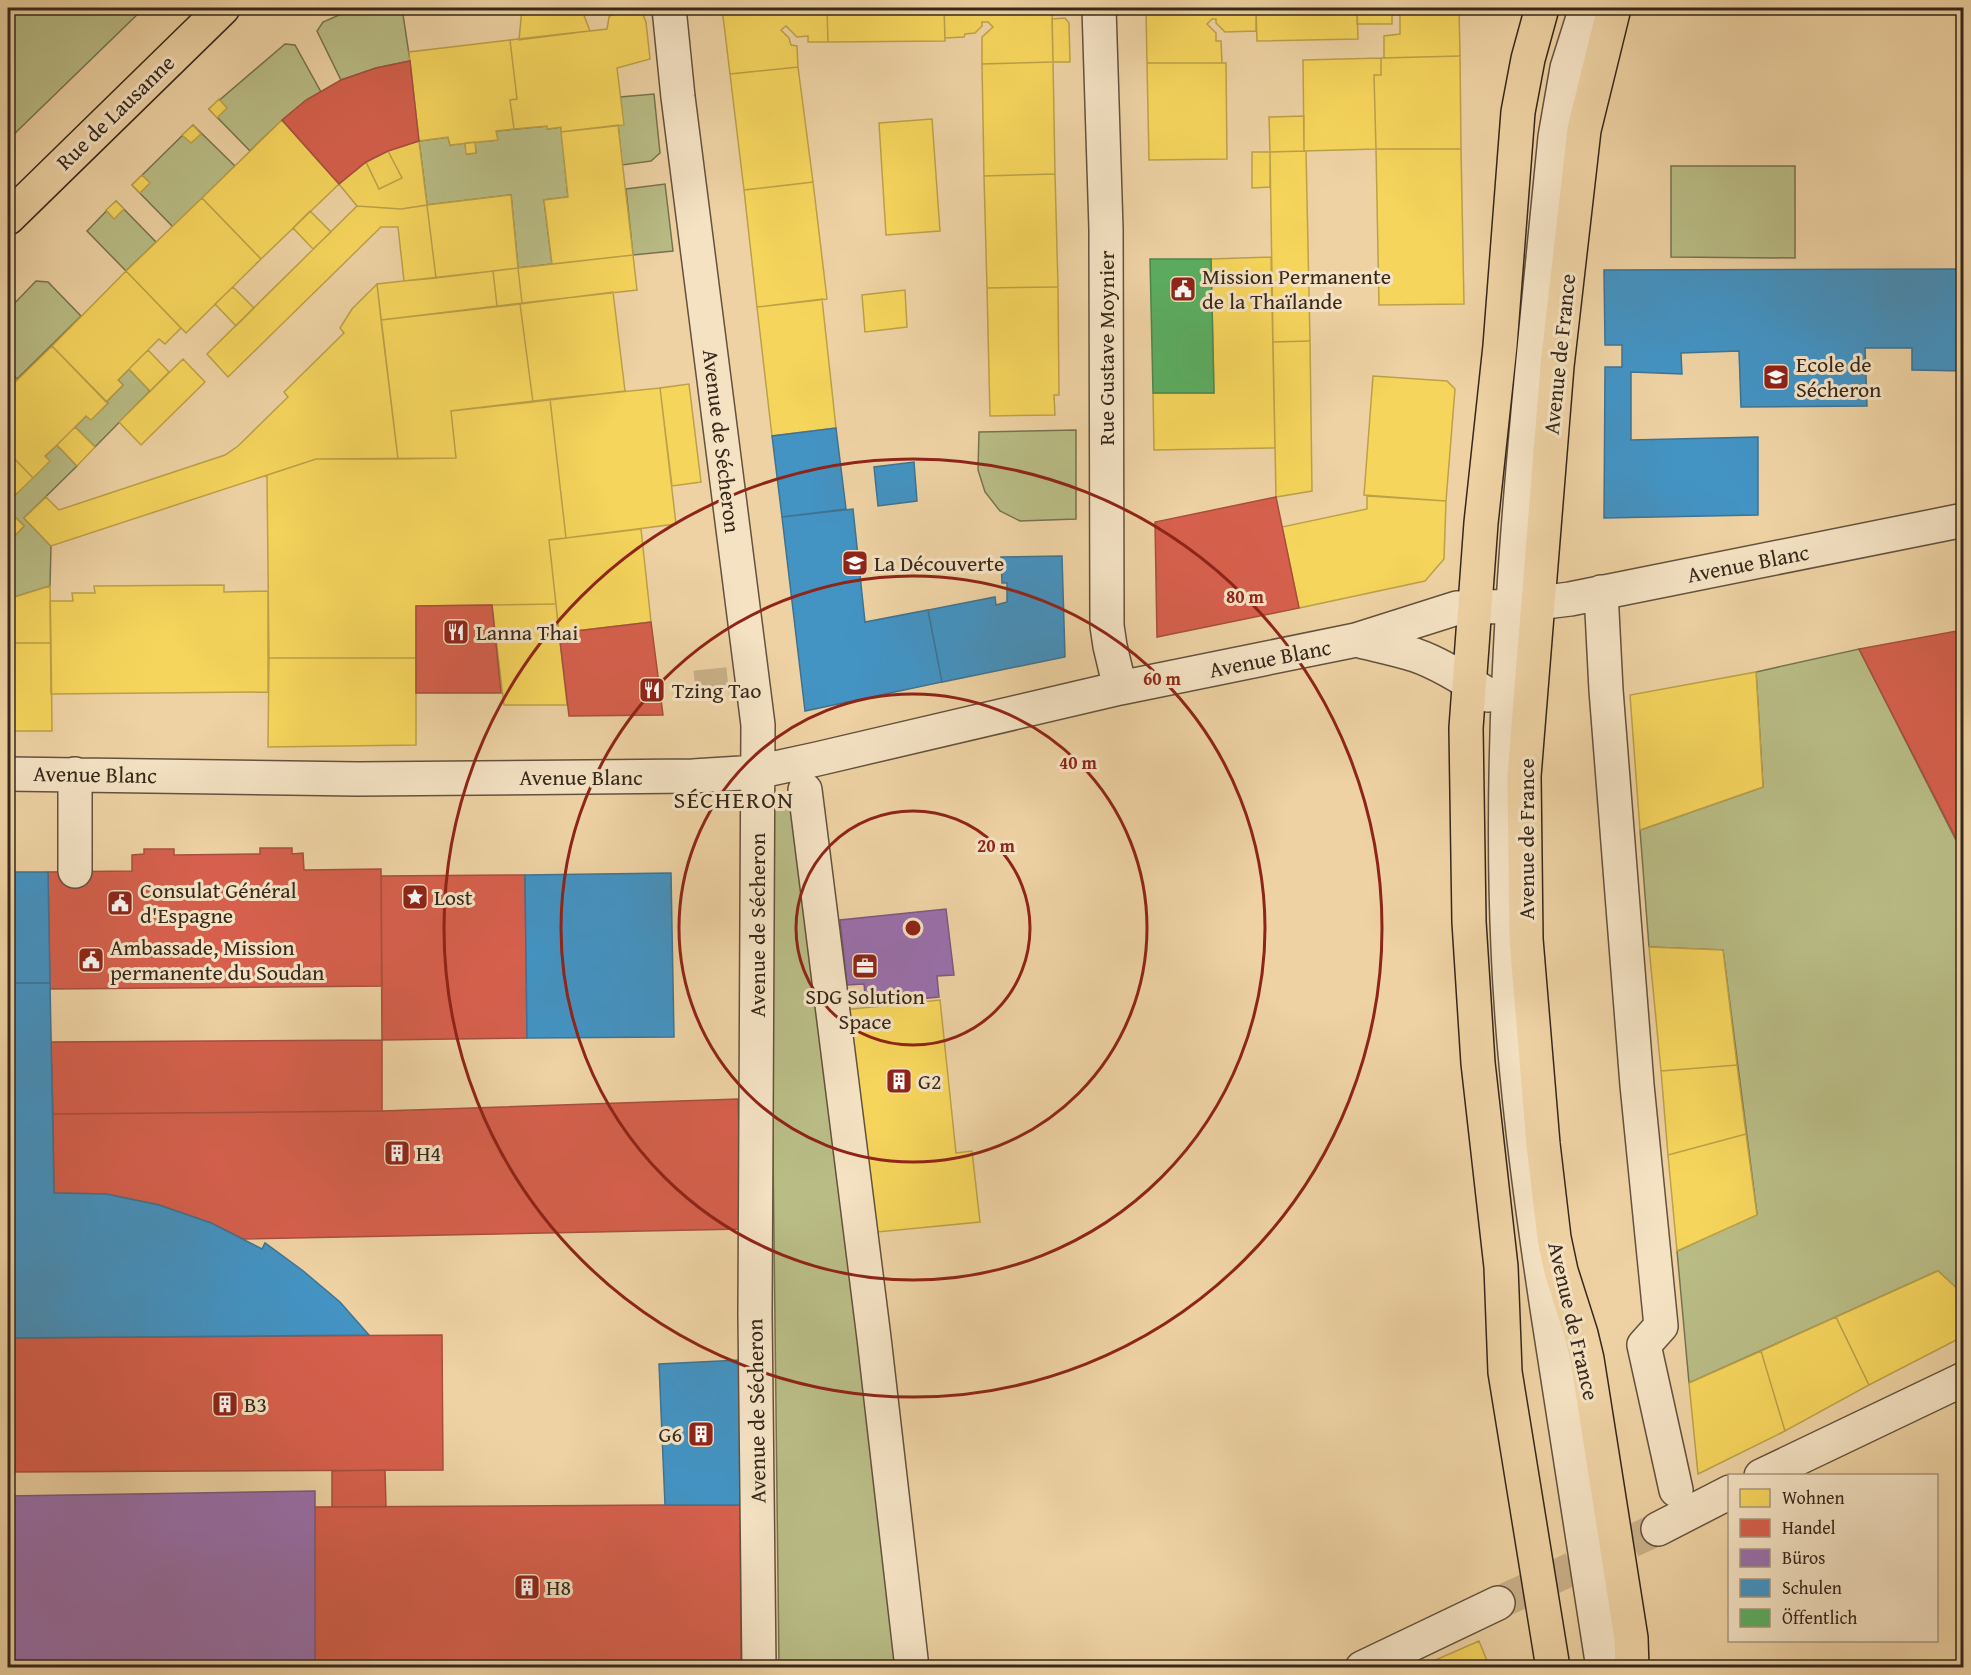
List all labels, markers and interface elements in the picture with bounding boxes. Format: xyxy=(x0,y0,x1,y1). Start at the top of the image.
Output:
street label: Rue de Lausanne xyxy=(49,47,181,177)
street label: Rue Gustave Moynier xyxy=(1090,251,1122,445)
place label: Mission Permanente de la Thaïlande xyxy=(1202,260,1391,317)
street label: Avenue de France xyxy=(1535,272,1583,436)
public building icon: Mission Permanente de la Thaïlande xyxy=(1168,274,1198,304)
street label: Avenue de Sécheron xyxy=(695,347,749,535)
place label: Ecole de Sécheron xyxy=(1796,348,1882,405)
school or university icon: Ecole de Sécheron xyxy=(1761,362,1791,392)
street label: Avenue Blanc xyxy=(1684,535,1812,590)
place label: La Découverte xyxy=(874,547,1004,579)
school or university icon: La Découverte xyxy=(840,548,870,578)
text: 80 m xyxy=(1226,583,1265,610)
place label: Lanna Thai xyxy=(476,616,578,648)
restaurant icon: Lanna Thai xyxy=(441,617,471,647)
street label: Avenue Blanc xyxy=(1206,630,1334,685)
text: 60 m xyxy=(1143,665,1182,692)
place label: Tzing Tao xyxy=(672,674,761,706)
restaurant icon: Tzing Tao xyxy=(637,675,667,705)
text: 40 m xyxy=(1059,749,1098,776)
street label: Avenue Blanc xyxy=(33,757,157,791)
street label: Avenue de France xyxy=(1510,758,1542,920)
street label: Avenue Blanc xyxy=(519,761,643,793)
district label: SÉCHERON xyxy=(673,782,795,817)
street label: Avenue de Sécheron xyxy=(741,832,773,1017)
text: 20 m xyxy=(977,832,1016,859)
place label: Consulat Général d'Espagne xyxy=(140,874,297,931)
place label: Lost xyxy=(434,881,473,913)
place icon: Lost xyxy=(400,882,430,912)
public building icon: Consulat Général d'Espagne xyxy=(105,888,135,918)
centre of rings xyxy=(903,918,923,938)
place label: Ambassade, Mission permanente du Soudan xyxy=(110,931,325,988)
public building icon: Ambassade, Mission permanente du Soudan xyxy=(76,945,106,975)
office icon: SDG Solution Space xyxy=(850,951,880,981)
place label: SDG Solution Space xyxy=(805,980,925,1037)
place label: G2 xyxy=(918,1065,942,1097)
building icon: G2 xyxy=(884,1066,914,1096)
place label: H4 xyxy=(416,1137,441,1169)
building icon: H4 xyxy=(382,1138,412,1168)
street label: Avenue de France xyxy=(1540,1239,1608,1403)
street label: Avenue de Sécheron xyxy=(738,1318,774,1504)
place label: B3 xyxy=(244,1388,267,1420)
building icon: B3 xyxy=(210,1389,240,1419)
place label: G6 xyxy=(658,1418,682,1450)
building icon: G6 xyxy=(686,1419,716,1449)
legend xyxy=(1728,1474,1938,1642)
text: Wohnen xyxy=(1782,1484,1845,1511)
text: Handel xyxy=(1782,1514,1836,1541)
text: Büros xyxy=(1782,1544,1825,1571)
place label: H8 xyxy=(546,1571,571,1603)
building icon: H8 xyxy=(512,1572,542,1602)
text: Schulen xyxy=(1782,1574,1842,1601)
text: Öffentlich xyxy=(1782,1604,1857,1631)

